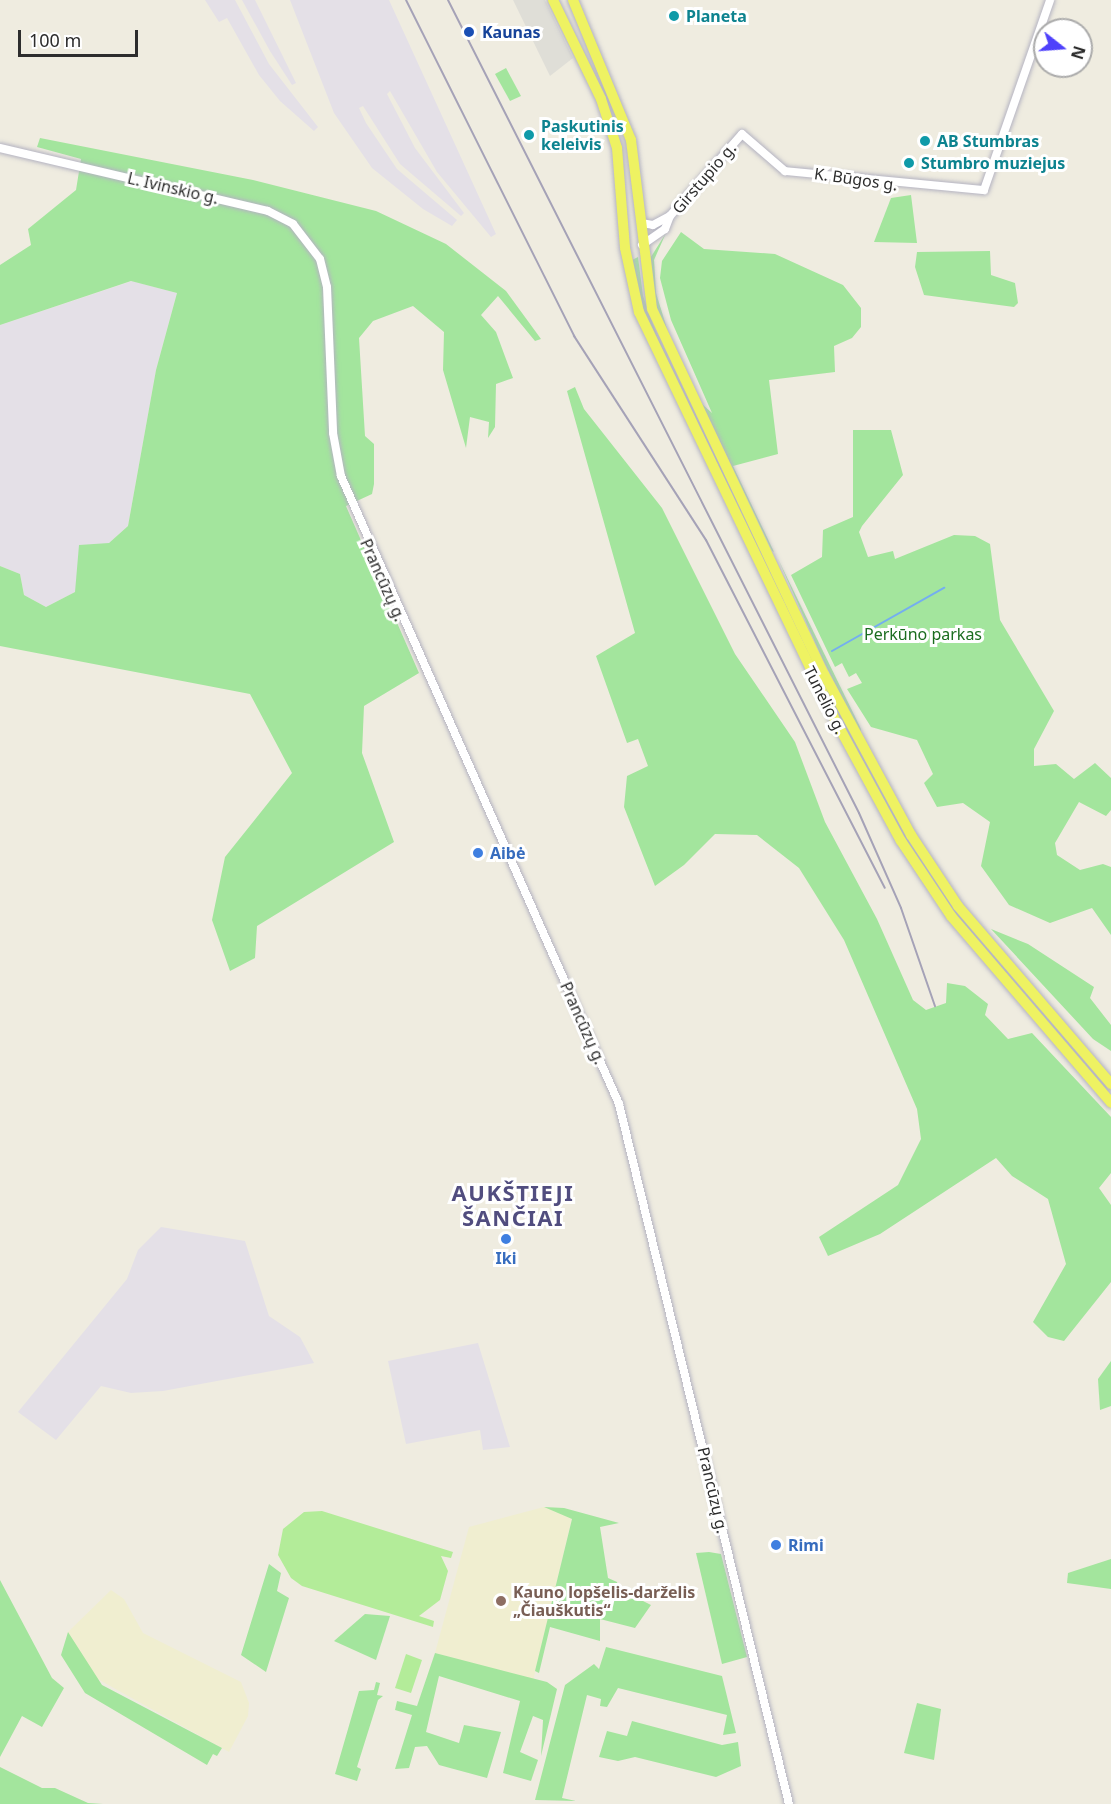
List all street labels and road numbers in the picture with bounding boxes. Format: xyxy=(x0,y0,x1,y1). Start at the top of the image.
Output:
street label: Girstupio g. xyxy=(668,139,740,217)
street label: K. Būgos g. xyxy=(813,164,899,194)
street label: L. Ivinskio g. xyxy=(126,168,220,208)
street label: Prancūzų g. xyxy=(356,536,410,624)
street label: Tunelio g. xyxy=(800,663,850,737)
street label: Prancūzų g. xyxy=(556,979,610,1067)
street label: Prancūzų g. xyxy=(694,1445,732,1535)

